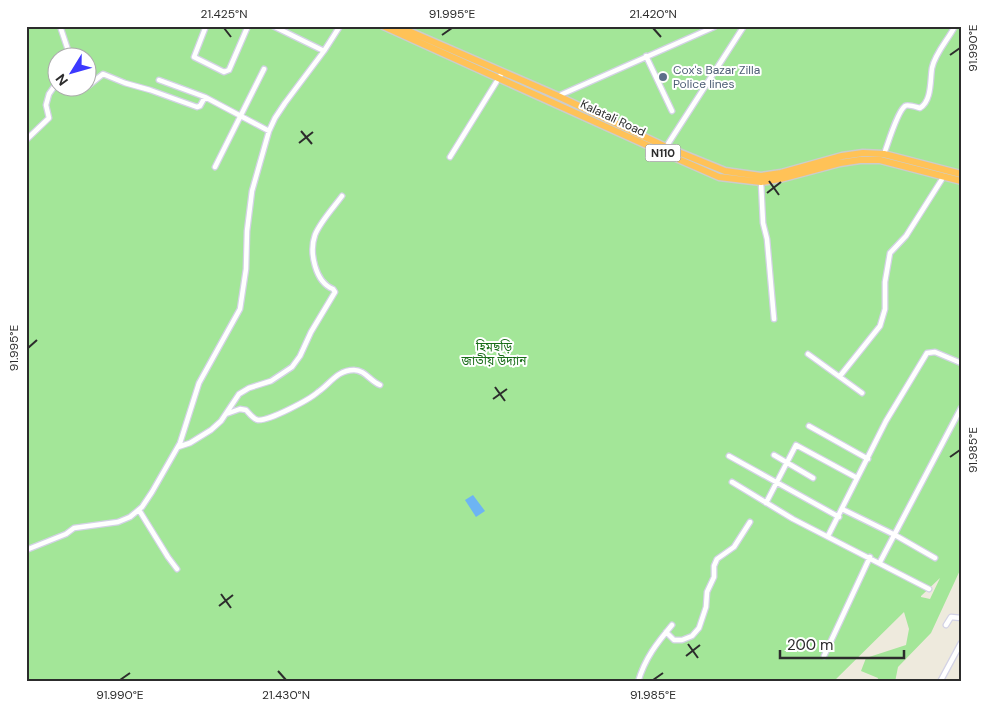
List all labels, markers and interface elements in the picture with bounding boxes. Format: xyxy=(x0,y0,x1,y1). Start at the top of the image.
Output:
text: 21.425°N xyxy=(201,6,247,22)
text: 91.995°E xyxy=(429,6,475,22)
text: 21.420°N xyxy=(629,6,677,22)
text: 91.990°E xyxy=(965,24,981,72)
north arrow xyxy=(48,48,98,98)
place label: Cox's Bazar Zilla Police lines xyxy=(673,62,760,92)
text: N xyxy=(51,70,72,89)
marker: Cox's Bazar Zilla Police lines xyxy=(657,71,669,83)
street label: Kalatali Road xyxy=(578,96,648,140)
road number: N110 xyxy=(646,144,680,162)
text: 91.995°E xyxy=(6,325,22,371)
park label: হিমছড়ি জাতীয় উদ্যান xyxy=(461,339,527,369)
text: 91.985°E xyxy=(965,427,981,473)
scale bar xyxy=(780,628,903,660)
text: 200 m xyxy=(787,635,833,655)
text: 91.990°E xyxy=(96,687,144,703)
text: 21.430°N xyxy=(262,687,310,703)
text: 91.985°E xyxy=(630,687,676,703)

